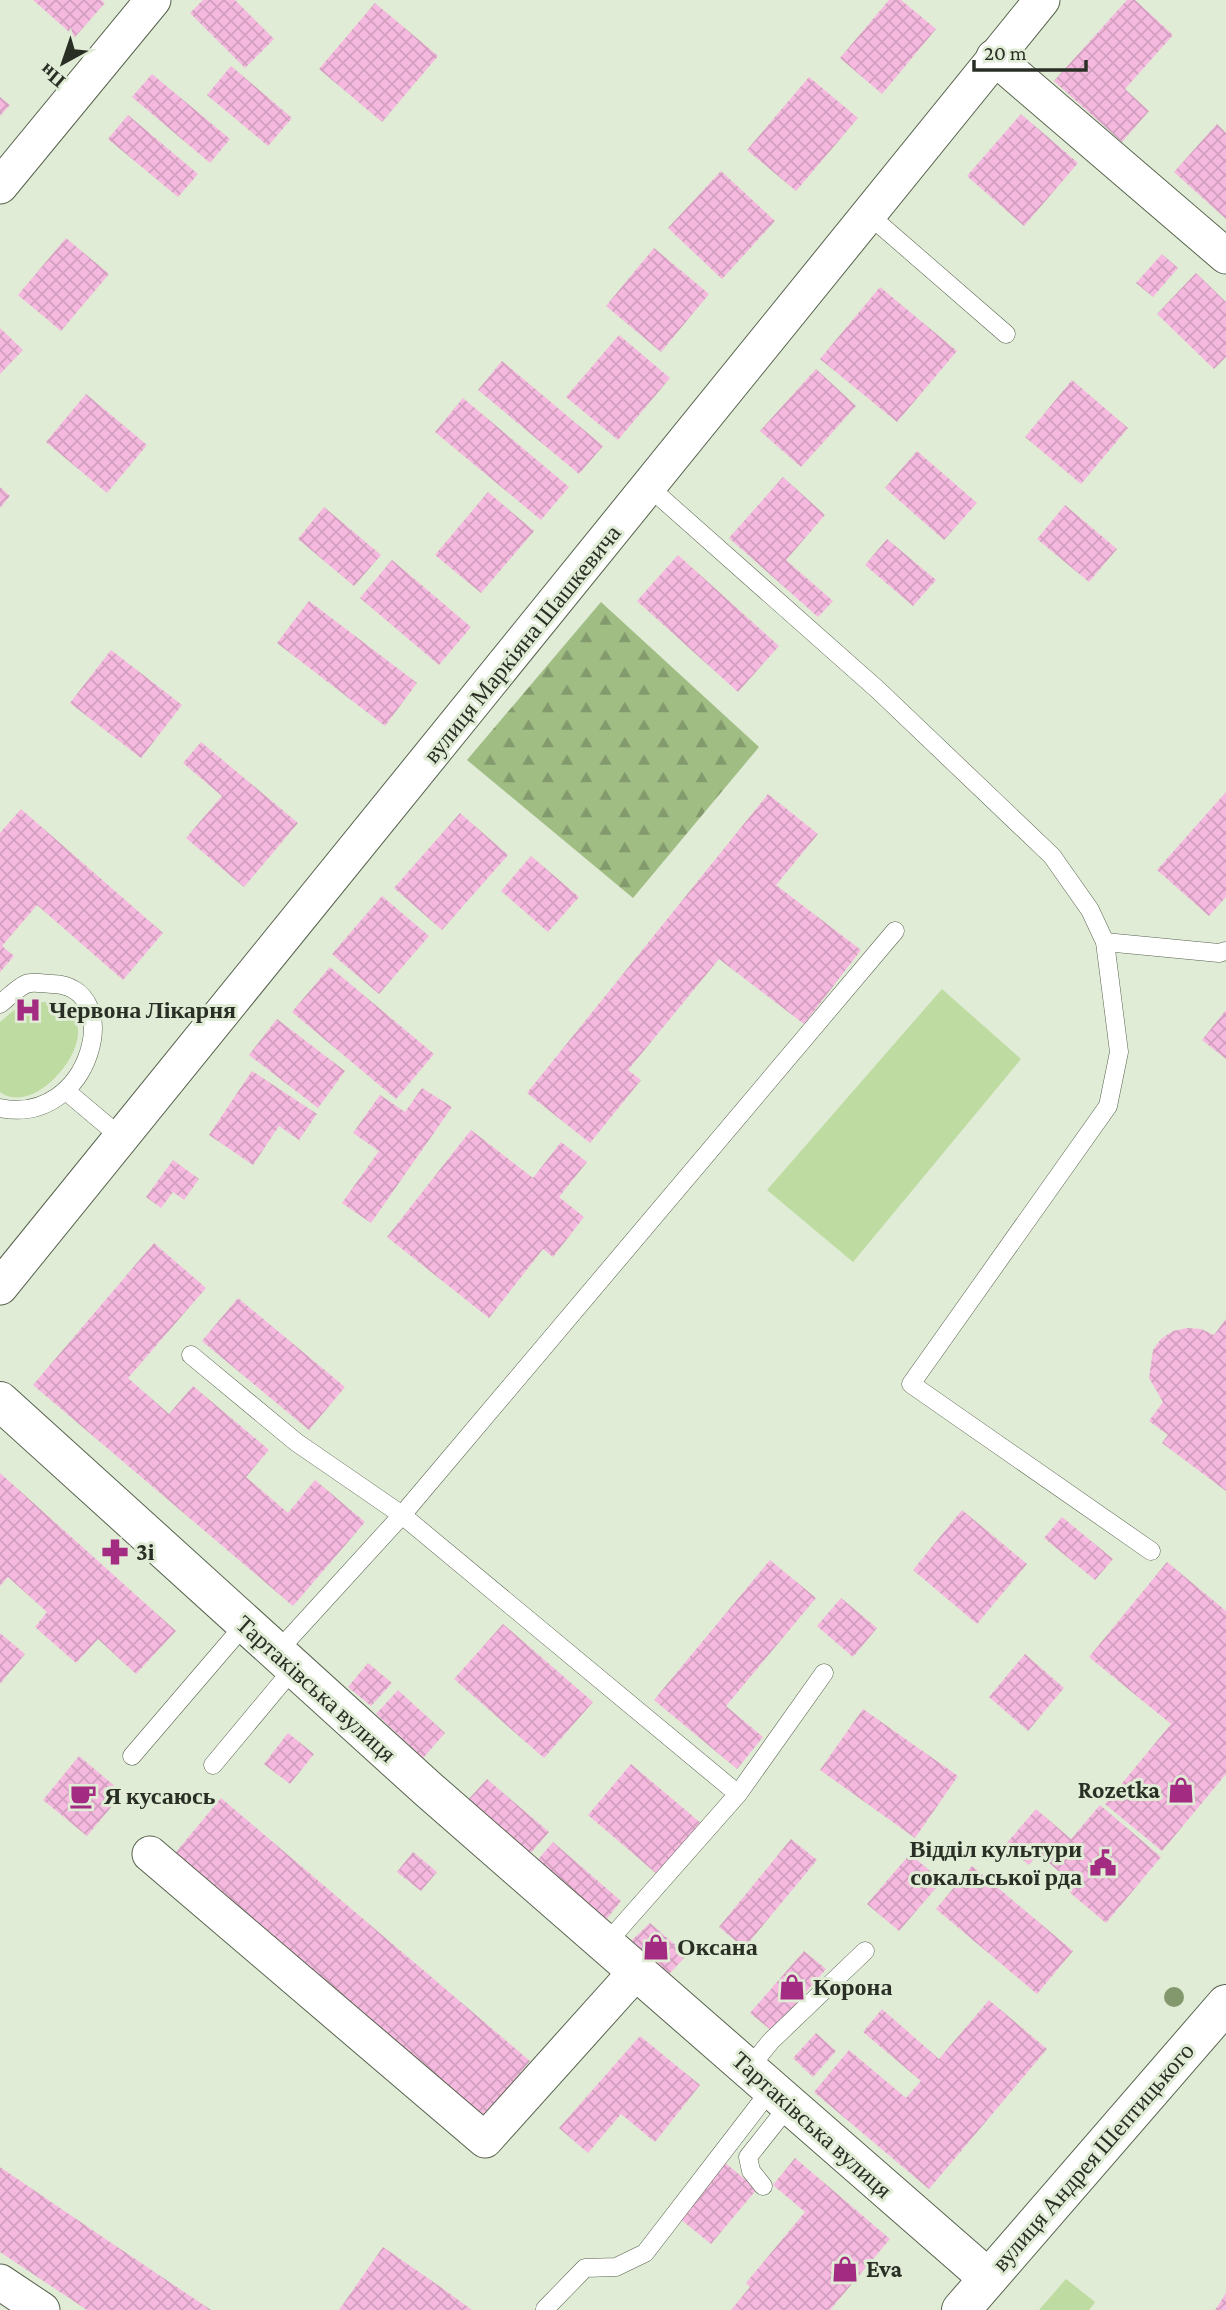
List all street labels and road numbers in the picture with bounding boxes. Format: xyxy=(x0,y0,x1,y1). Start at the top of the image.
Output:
street label: вулиця Маркіяна Шашкевича xyxy=(417,519,626,768)
street label: Тартаківська вулиця xyxy=(231,1610,402,1767)
street label: вулиця Андрея Шептицького xyxy=(986,2037,1199,2276)
street label: Тартаківська вулиця xyxy=(727,2046,898,2203)

